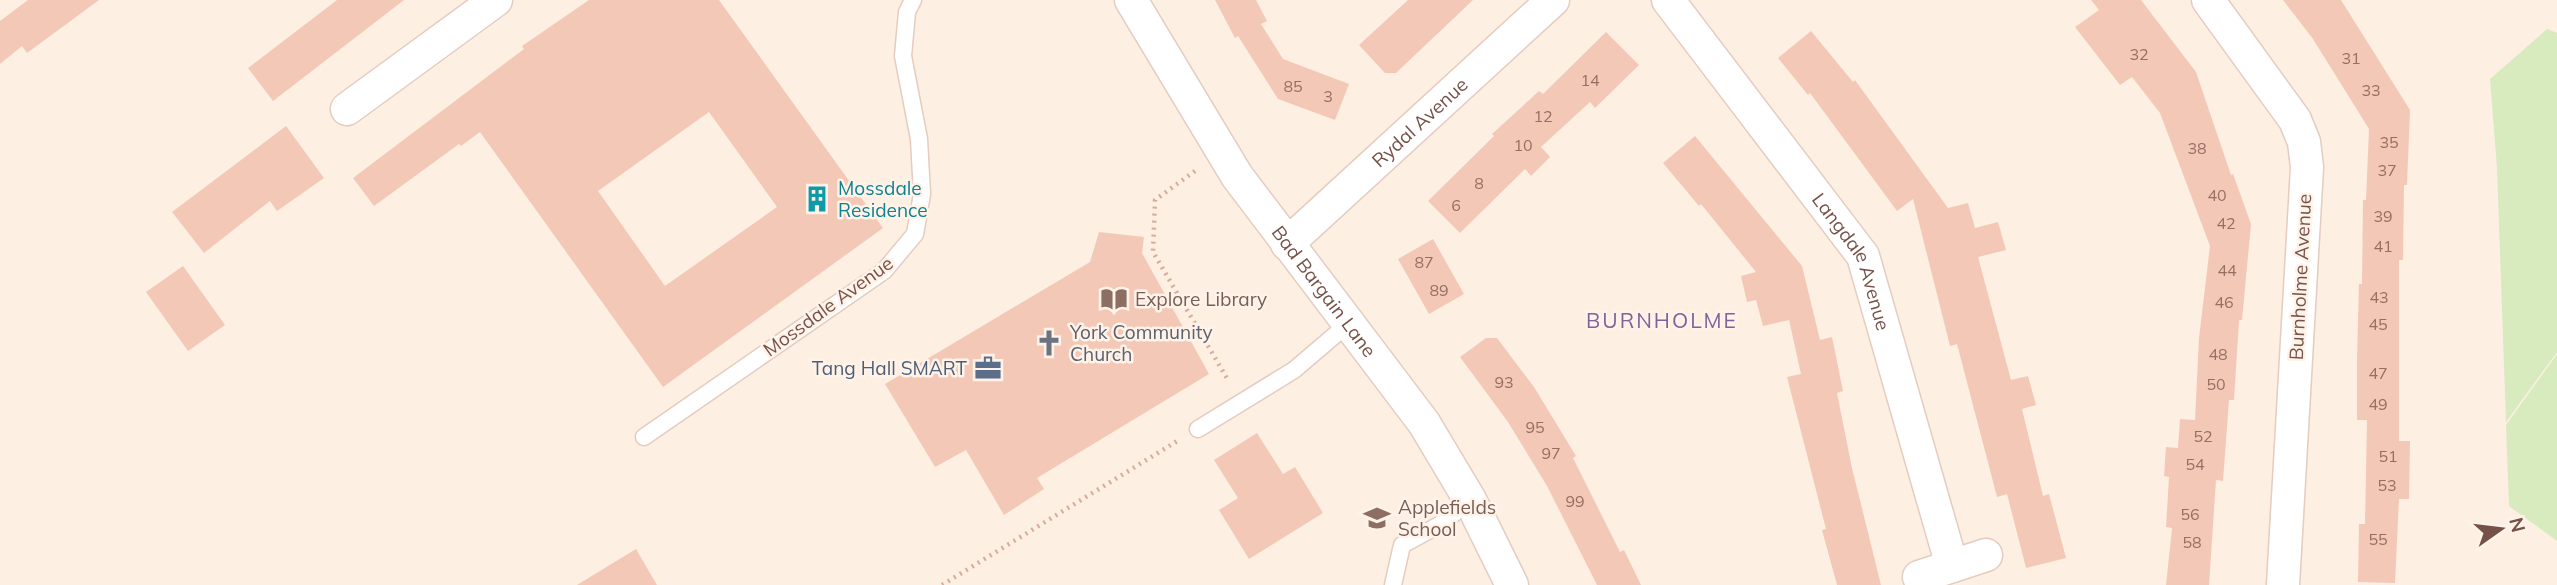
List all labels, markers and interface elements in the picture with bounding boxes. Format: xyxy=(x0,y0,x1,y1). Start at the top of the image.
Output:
house number: 32 xyxy=(2129,44,2149,64)
house number: 31 xyxy=(2341,48,2361,68)
house number: 14 xyxy=(1580,70,1600,90)
street label: Rydal Avenue xyxy=(1367,72,1473,172)
house number: 85 xyxy=(1283,76,1303,96)
house number: 33 xyxy=(2361,80,2381,100)
house number: 3 xyxy=(1323,86,1333,106)
house number: 12 xyxy=(1533,106,1553,126)
house number: 35 xyxy=(2379,132,2399,152)
house number: 10 xyxy=(1513,135,1533,155)
house number: 38 xyxy=(2187,138,2207,158)
house number: 37 xyxy=(2377,160,2397,180)
house number: 8 xyxy=(1474,173,1484,193)
place label: Mossdale Residence xyxy=(838,176,928,222)
building icon: Mossdale Residence xyxy=(802,184,832,214)
house number: 40 xyxy=(2207,185,2227,205)
street label: Langdale Avenue xyxy=(1807,188,1896,333)
street label: Burnholme Avenue xyxy=(2284,193,2316,361)
house number: 6 xyxy=(1451,195,1461,215)
house number: 39 xyxy=(2373,206,2393,226)
house number: 42 xyxy=(2216,213,2236,233)
street label: Bad Bargain Lane xyxy=(1267,221,1382,362)
house number: 41 xyxy=(2373,236,2393,256)
street label: Mossdale Avenue xyxy=(758,251,898,361)
house number: 87 xyxy=(1414,252,1434,272)
house number: 44 xyxy=(2217,260,2237,280)
house number: 89 xyxy=(1429,280,1449,300)
library icon: Explore Library xyxy=(1099,284,1129,314)
place label: Explore Library xyxy=(1135,287,1267,311)
house number: 43 xyxy=(2369,287,2389,307)
house number: 46 xyxy=(2214,292,2234,312)
district label: BURNHOLME xyxy=(1586,307,1738,333)
house number: 45 xyxy=(2368,314,2388,334)
place label: York Community Church xyxy=(1069,320,1213,366)
church icon: York Community Church xyxy=(1034,328,1064,358)
house number: 48 xyxy=(2208,344,2228,364)
office icon: Tang Hall SMART xyxy=(973,353,1003,383)
place label: Tang Hall SMART xyxy=(812,356,968,380)
house number: 47 xyxy=(2368,363,2388,383)
house number: 93 xyxy=(1494,372,1514,392)
house number: 50 xyxy=(2206,374,2226,394)
house number: 49 xyxy=(2368,394,2388,414)
house number: 95 xyxy=(1525,417,1545,437)
house number: 52 xyxy=(2193,426,2213,446)
house number: 97 xyxy=(1541,443,1561,463)
house number: 51 xyxy=(2378,446,2398,466)
house number: 54 xyxy=(2185,454,2205,474)
house number: 53 xyxy=(2377,475,2397,495)
house number: 99 xyxy=(1565,491,1585,511)
north arrow xyxy=(2466,494,2536,564)
place label: Applefields School xyxy=(1398,495,1496,541)
school or university icon: Applefields School xyxy=(1362,503,1392,533)
house number: 56 xyxy=(2180,504,2200,524)
text: N xyxy=(2504,515,2531,535)
house number: 55 xyxy=(2368,529,2388,549)
house number: 58 xyxy=(2182,532,2202,552)

